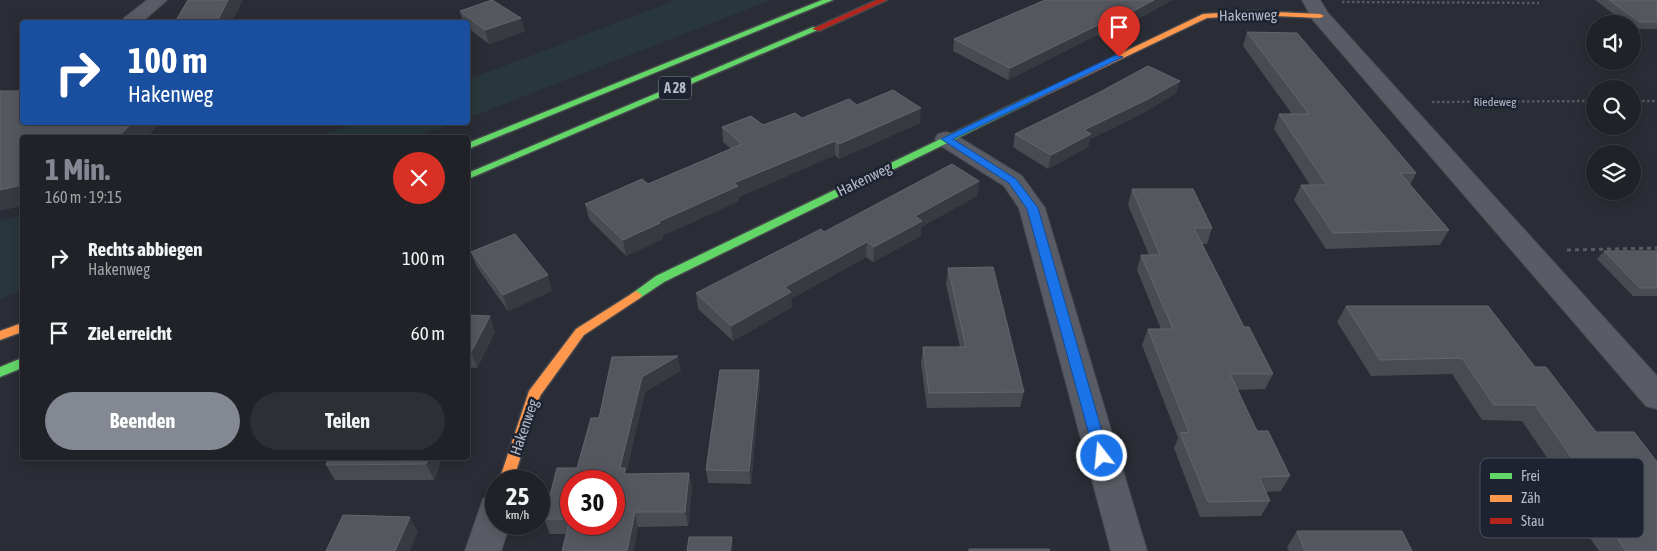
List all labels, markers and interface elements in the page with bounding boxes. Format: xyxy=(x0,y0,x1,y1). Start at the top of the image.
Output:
pin xyxy=(1098,6,1140,57)
street label: Hakenweg xyxy=(1219,6,1278,24)
icon: arrive xyxy=(1105,13,1133,41)
map controls xyxy=(1586,15,1641,200)
button: sound xyxy=(1586,15,1641,70)
icon: right xyxy=(45,40,110,105)
text: 100 m xyxy=(128,40,207,80)
road number: A 28 xyxy=(659,76,691,100)
button: search xyxy=(1586,80,1641,135)
text: Hakenweg xyxy=(128,81,213,107)
street label: Riedeweg xyxy=(1474,95,1517,109)
button: layers xyxy=(1586,145,1641,200)
text: 1 Min. xyxy=(45,152,110,186)
button: close xyxy=(393,152,445,204)
street label: Hakenweg xyxy=(834,158,894,199)
text: 160 m · 19:15 xyxy=(45,188,122,206)
text: Rechts abbiegen xyxy=(88,238,203,260)
icon: right xyxy=(45,244,73,272)
text: 100 m xyxy=(402,247,445,269)
text: Hakenweg xyxy=(88,260,150,278)
icon: arrive xyxy=(45,319,73,347)
text: Ziel erreicht xyxy=(88,322,172,344)
text: 60 m xyxy=(411,322,445,344)
button: Beenden xyxy=(45,392,240,450)
button: Teilen xyxy=(250,392,445,450)
street label: Hakenweg xyxy=(506,396,542,457)
position arrow xyxy=(1075,429,1127,481)
legend xyxy=(1480,458,1644,538)
text: Frei xyxy=(1521,468,1540,484)
speed limit sign: 30 xyxy=(560,470,625,535)
text: 25 xyxy=(506,482,529,510)
text: Zäh xyxy=(1521,490,1541,506)
text: km/h xyxy=(506,508,529,522)
text: Stau xyxy=(1521,513,1544,529)

